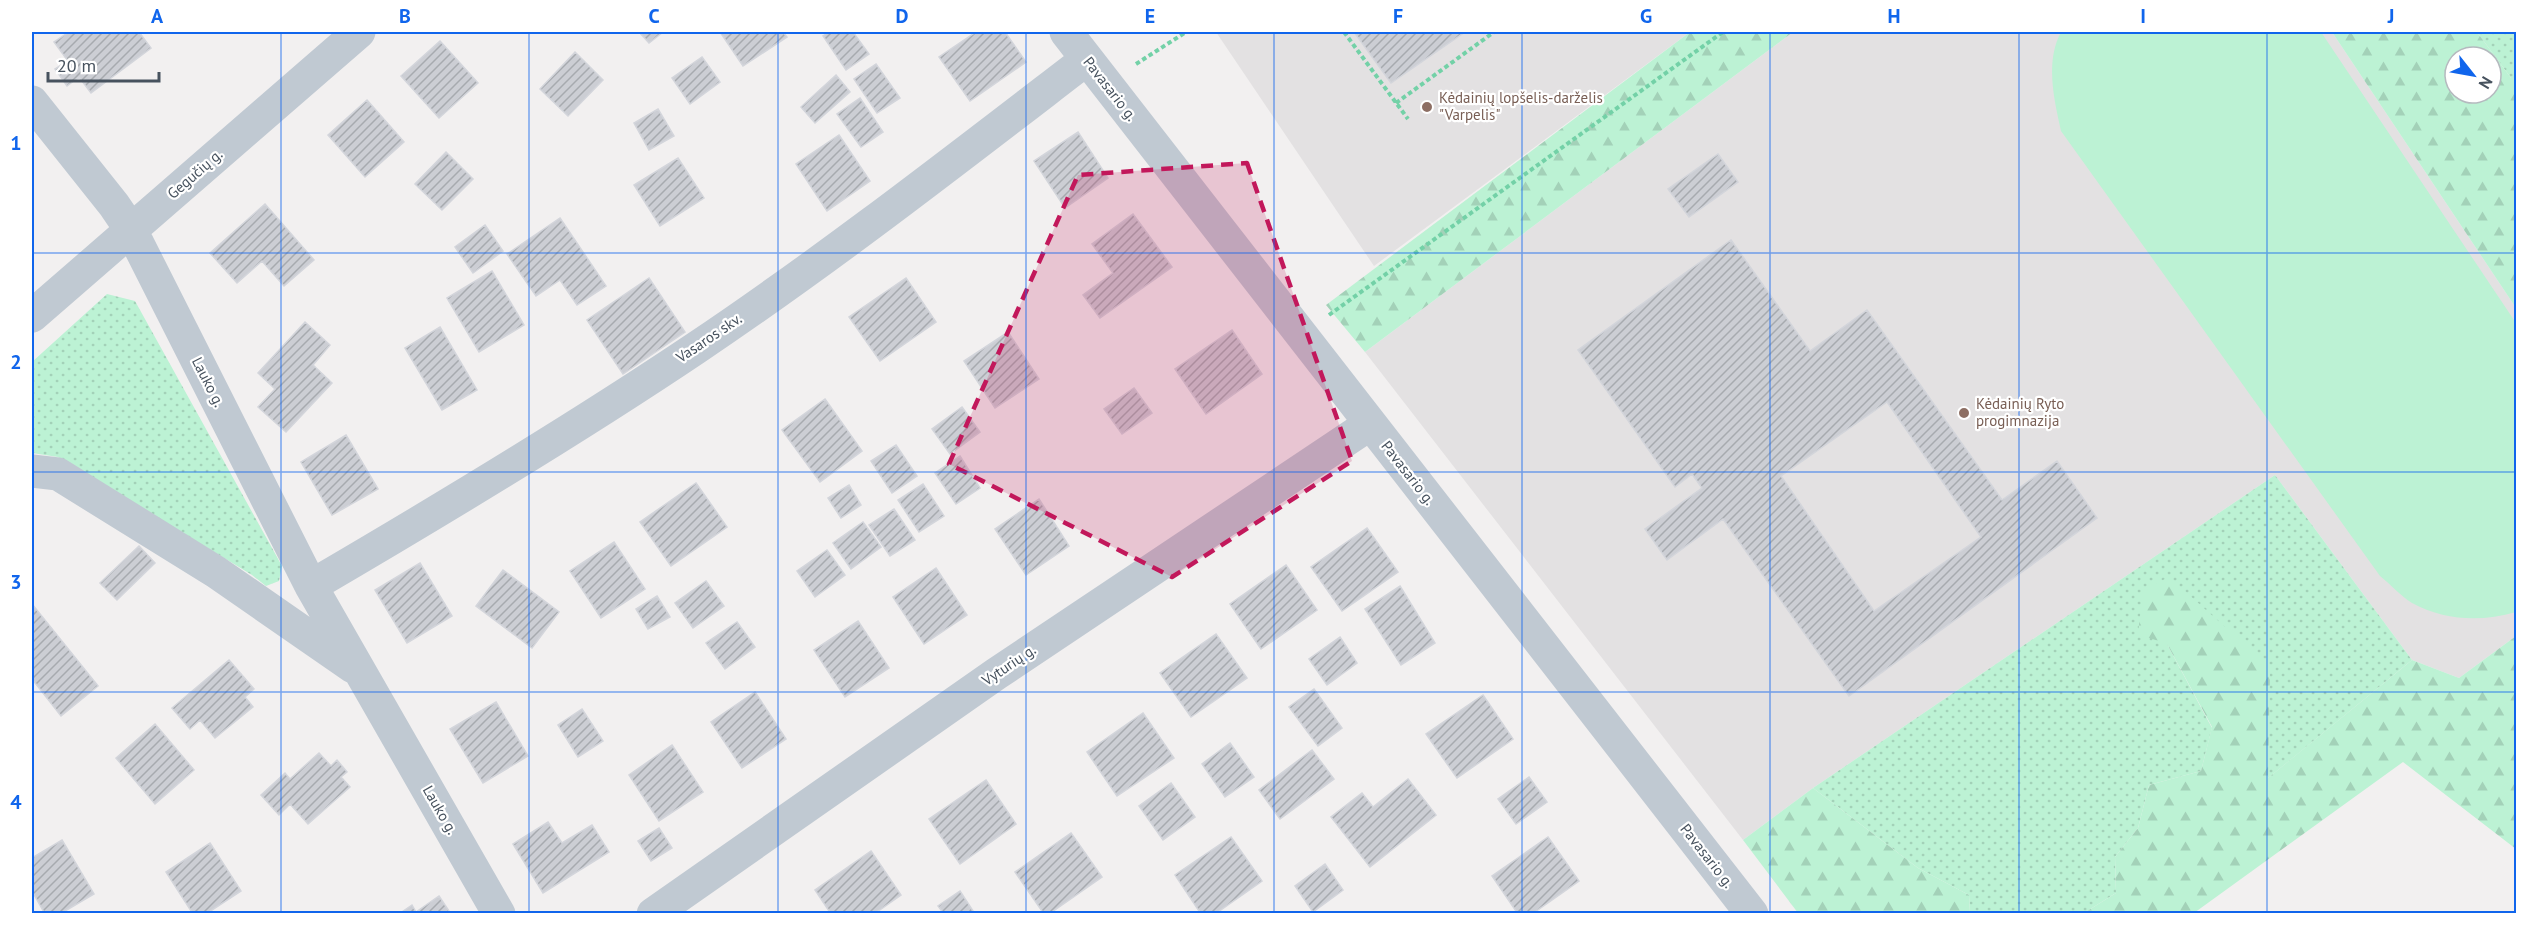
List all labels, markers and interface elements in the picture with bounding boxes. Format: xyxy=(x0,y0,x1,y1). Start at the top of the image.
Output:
text: A xyxy=(151,3,164,29)
text: B xyxy=(399,3,411,29)
text: C xyxy=(648,3,660,29)
text: D xyxy=(896,3,909,29)
text: E xyxy=(1145,3,1155,29)
text: F xyxy=(1393,3,1403,29)
text: G xyxy=(1640,3,1652,29)
text: H xyxy=(1887,3,1901,29)
text: I xyxy=(2140,3,2146,29)
text: J xyxy=(2387,3,2394,29)
scale bar xyxy=(48,45,159,83)
north arrow xyxy=(2443,45,2503,105)
street label: Pavasario g. xyxy=(1079,53,1141,125)
text: 20 m xyxy=(57,54,96,77)
text: N xyxy=(2475,73,2497,92)
place label: Kėdainių lopšelis-darželis "Varpelis" xyxy=(1439,88,1603,124)
marker: Kėdainių lopšelis-darželis "Varpelis" xyxy=(1420,100,1434,114)
text: 1 xyxy=(10,130,22,156)
street label: Gegučių g. xyxy=(163,145,226,203)
street label: Vasaros skv. xyxy=(671,309,745,367)
text: 2 xyxy=(10,349,22,375)
street label: Lauko g. xyxy=(188,354,229,410)
place label: Kėdainių Ryto progimnazija xyxy=(1976,394,2064,430)
marker: Kėdainių Ryto progimnazija xyxy=(1957,406,1971,420)
street label: Pavasario g. xyxy=(1377,437,1439,509)
text: 3 xyxy=(10,569,22,595)
street label: Vyturių g. xyxy=(977,640,1039,690)
street label: Lauko g. xyxy=(419,782,462,838)
text: 4 xyxy=(10,789,22,815)
street label: Pavasario g. xyxy=(1676,820,1738,892)

